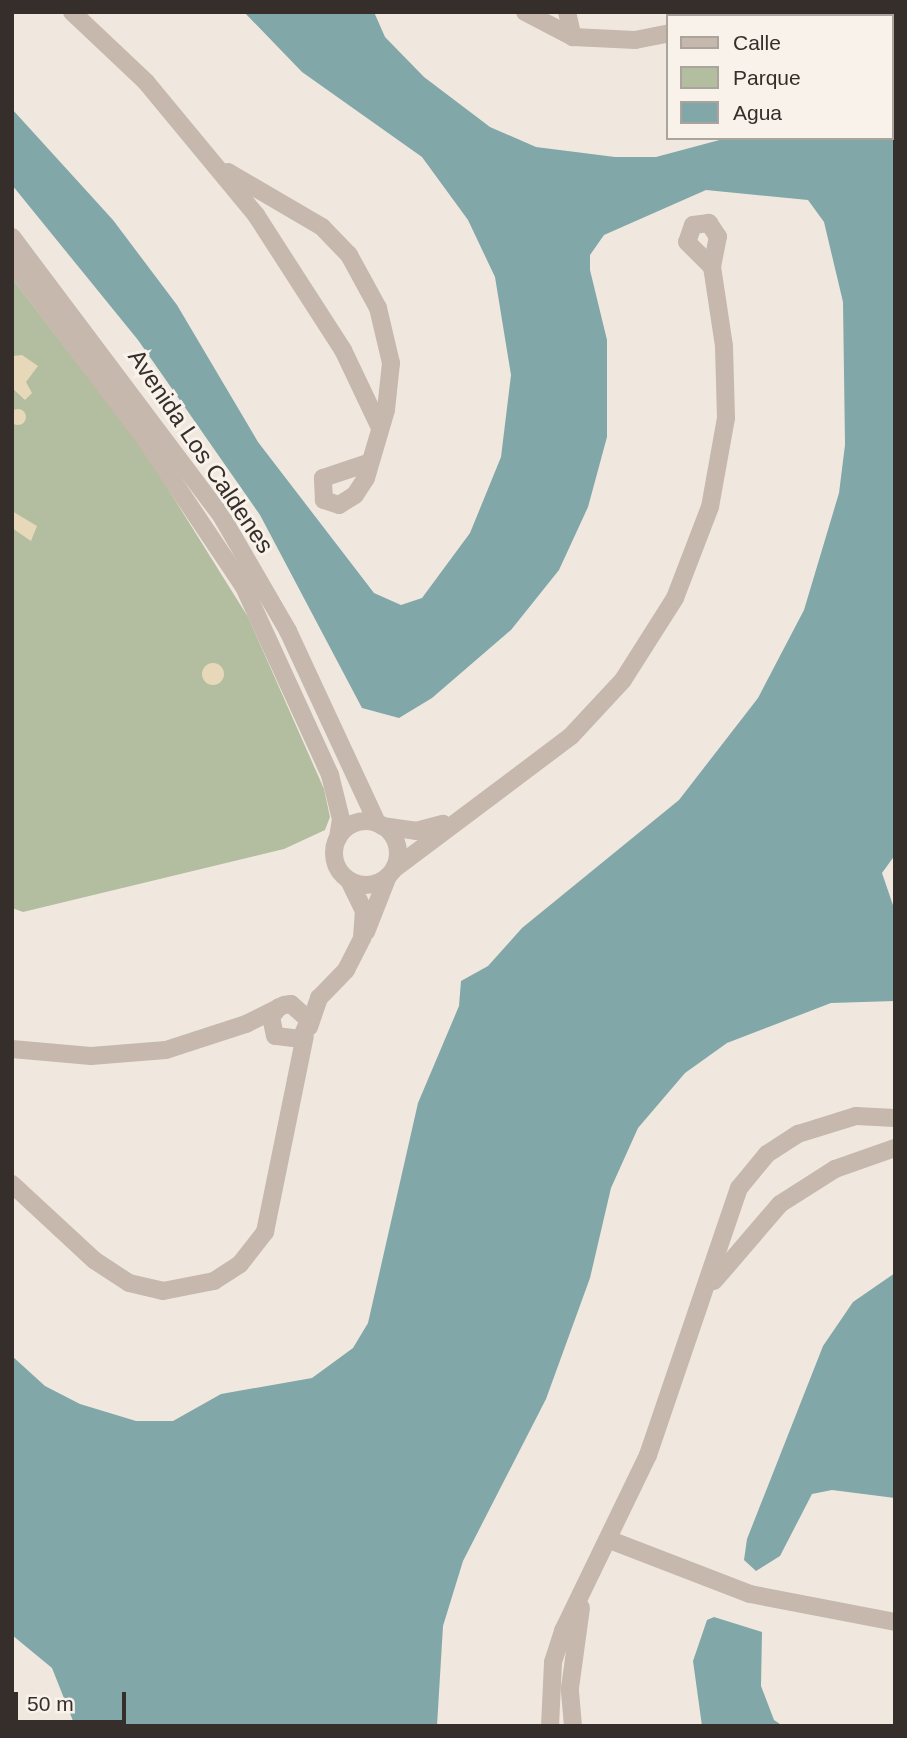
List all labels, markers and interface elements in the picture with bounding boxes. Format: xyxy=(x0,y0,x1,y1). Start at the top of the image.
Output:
legend xyxy=(666,14,893,140)
text: Calle xyxy=(733,31,781,54)
text: Parque xyxy=(733,66,801,89)
text: Agua xyxy=(733,101,782,124)
street label: Avenida Los Caldenes xyxy=(122,344,280,558)
scale bar xyxy=(18,1678,130,1722)
text: 50 m xyxy=(27,1692,74,1715)

